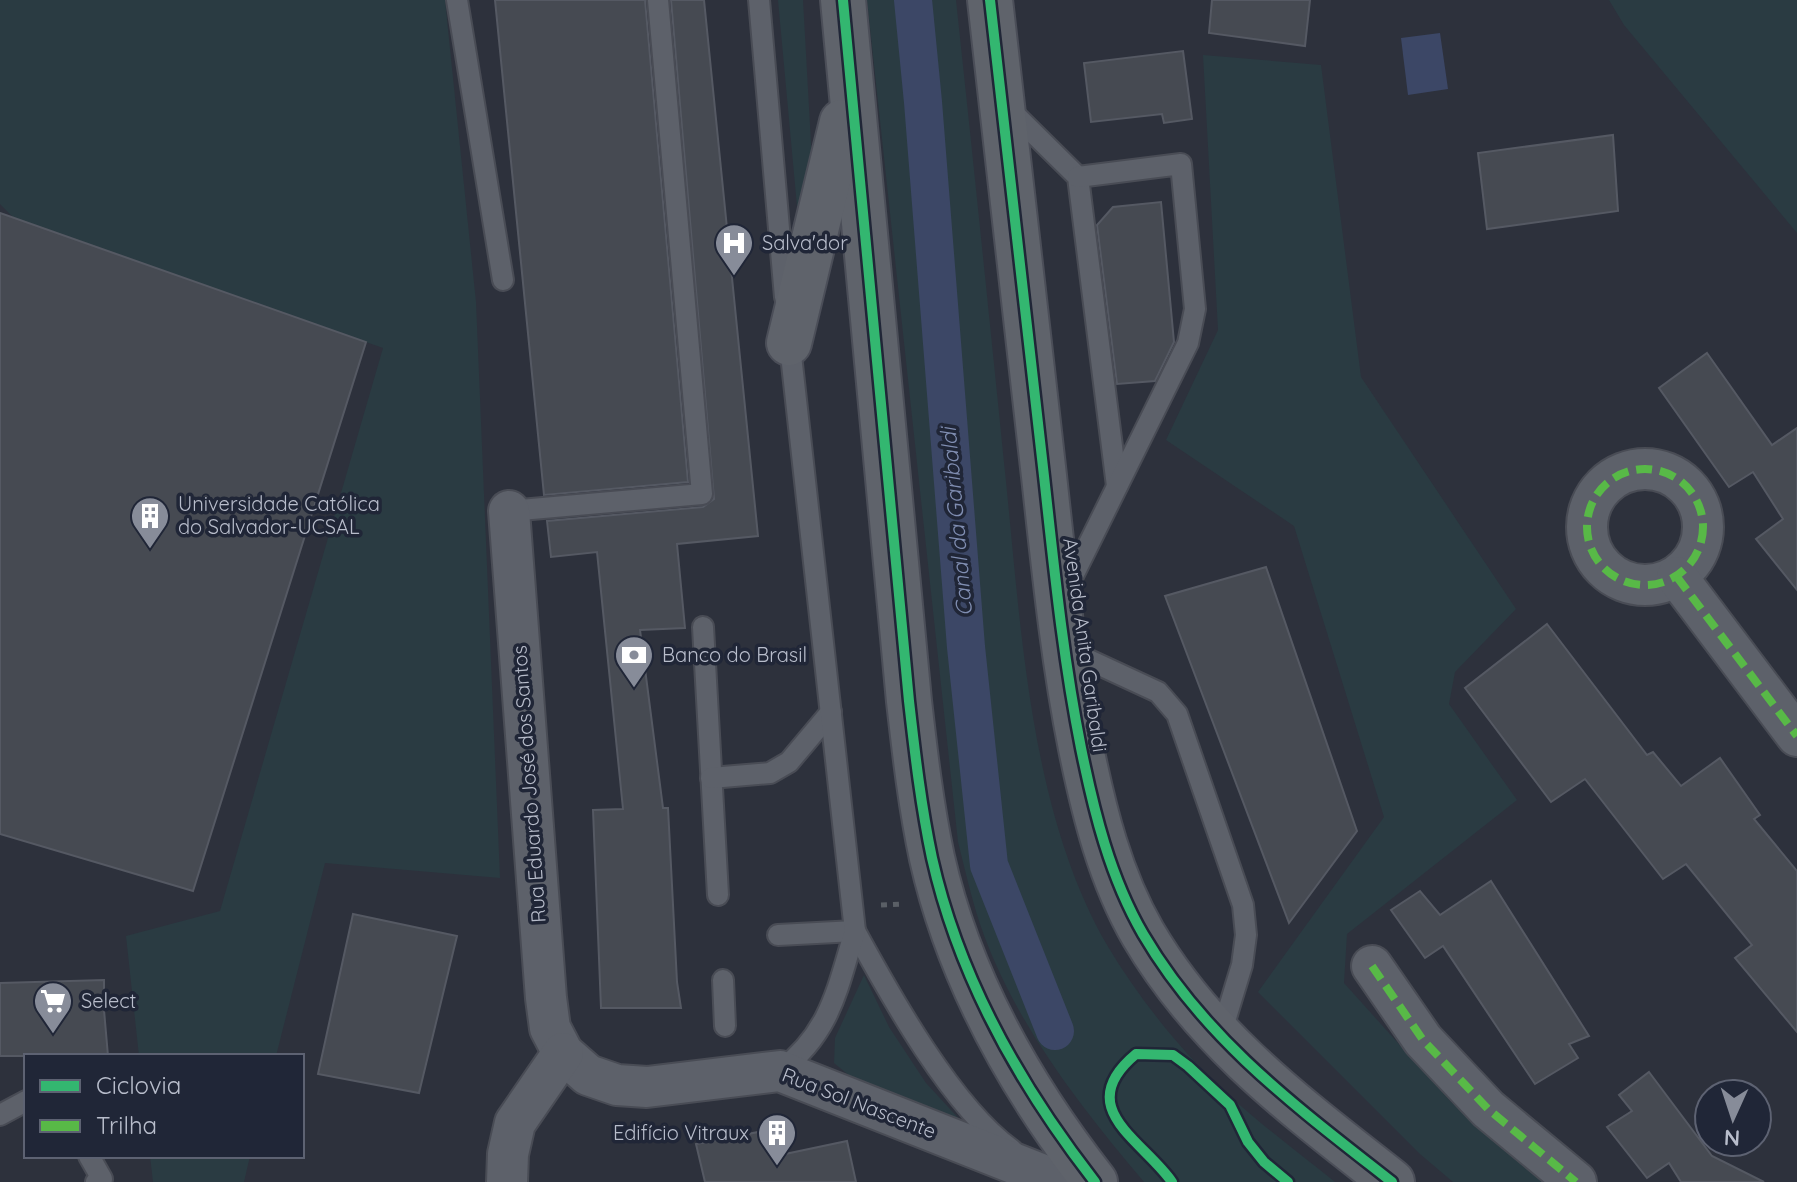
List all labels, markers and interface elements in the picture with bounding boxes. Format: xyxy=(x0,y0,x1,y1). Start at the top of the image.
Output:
hospital icon: Salva'dor xyxy=(713,222,755,277)
place label: Salva'dor xyxy=(762,230,848,255)
water label: Canal da Garibaldi xyxy=(934,424,978,617)
place label: Universidade Católica do Salvador-UCSAL xyxy=(178,491,380,539)
building icon: Universidade Católica do Salvador-UCSAL xyxy=(129,495,171,550)
street label: Avenida Anita Garibaldi xyxy=(1058,536,1113,754)
bank icon: Banco do Brasil xyxy=(613,634,655,689)
place label: Banco do Brasil xyxy=(662,642,807,667)
street label: Rua Eduardo José dos Santos xyxy=(506,644,551,924)
supermarket icon: Select xyxy=(32,980,74,1035)
place label: Select xyxy=(81,988,137,1013)
legend xyxy=(24,1054,304,1158)
street label: Rua Sol Nascente xyxy=(779,1062,940,1143)
text: Ciclovia xyxy=(96,1070,181,1100)
north arrow xyxy=(1693,1078,1773,1158)
text: Trilha xyxy=(96,1110,157,1140)
building icon: Edifício Vitraux xyxy=(756,1112,798,1167)
place label: Edifício Vitraux xyxy=(613,1120,749,1145)
text: N xyxy=(1723,1124,1741,1152)

